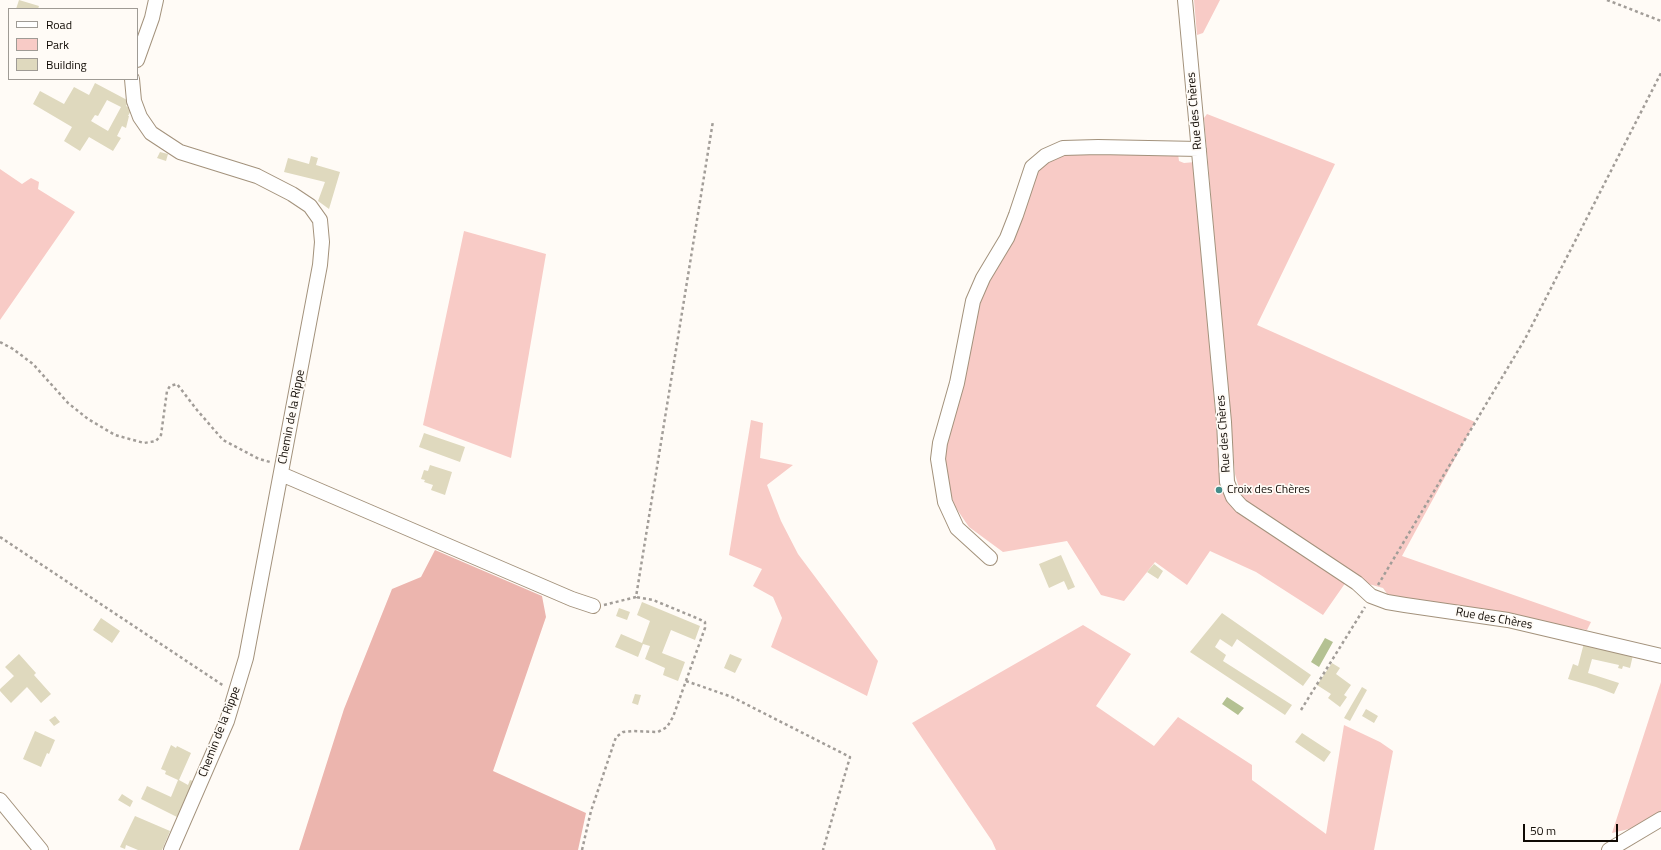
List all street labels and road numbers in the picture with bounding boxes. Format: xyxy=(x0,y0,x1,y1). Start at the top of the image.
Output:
street label: Rue des Chères xyxy=(1184,72,1206,150)
street label: Chemin de la Rippe xyxy=(276,369,308,465)
street label: Rue des Chères xyxy=(1214,395,1234,473)
street label: Rue des Chères xyxy=(1454,605,1534,633)
street label: Chemin de la Rippe xyxy=(196,685,244,779)

